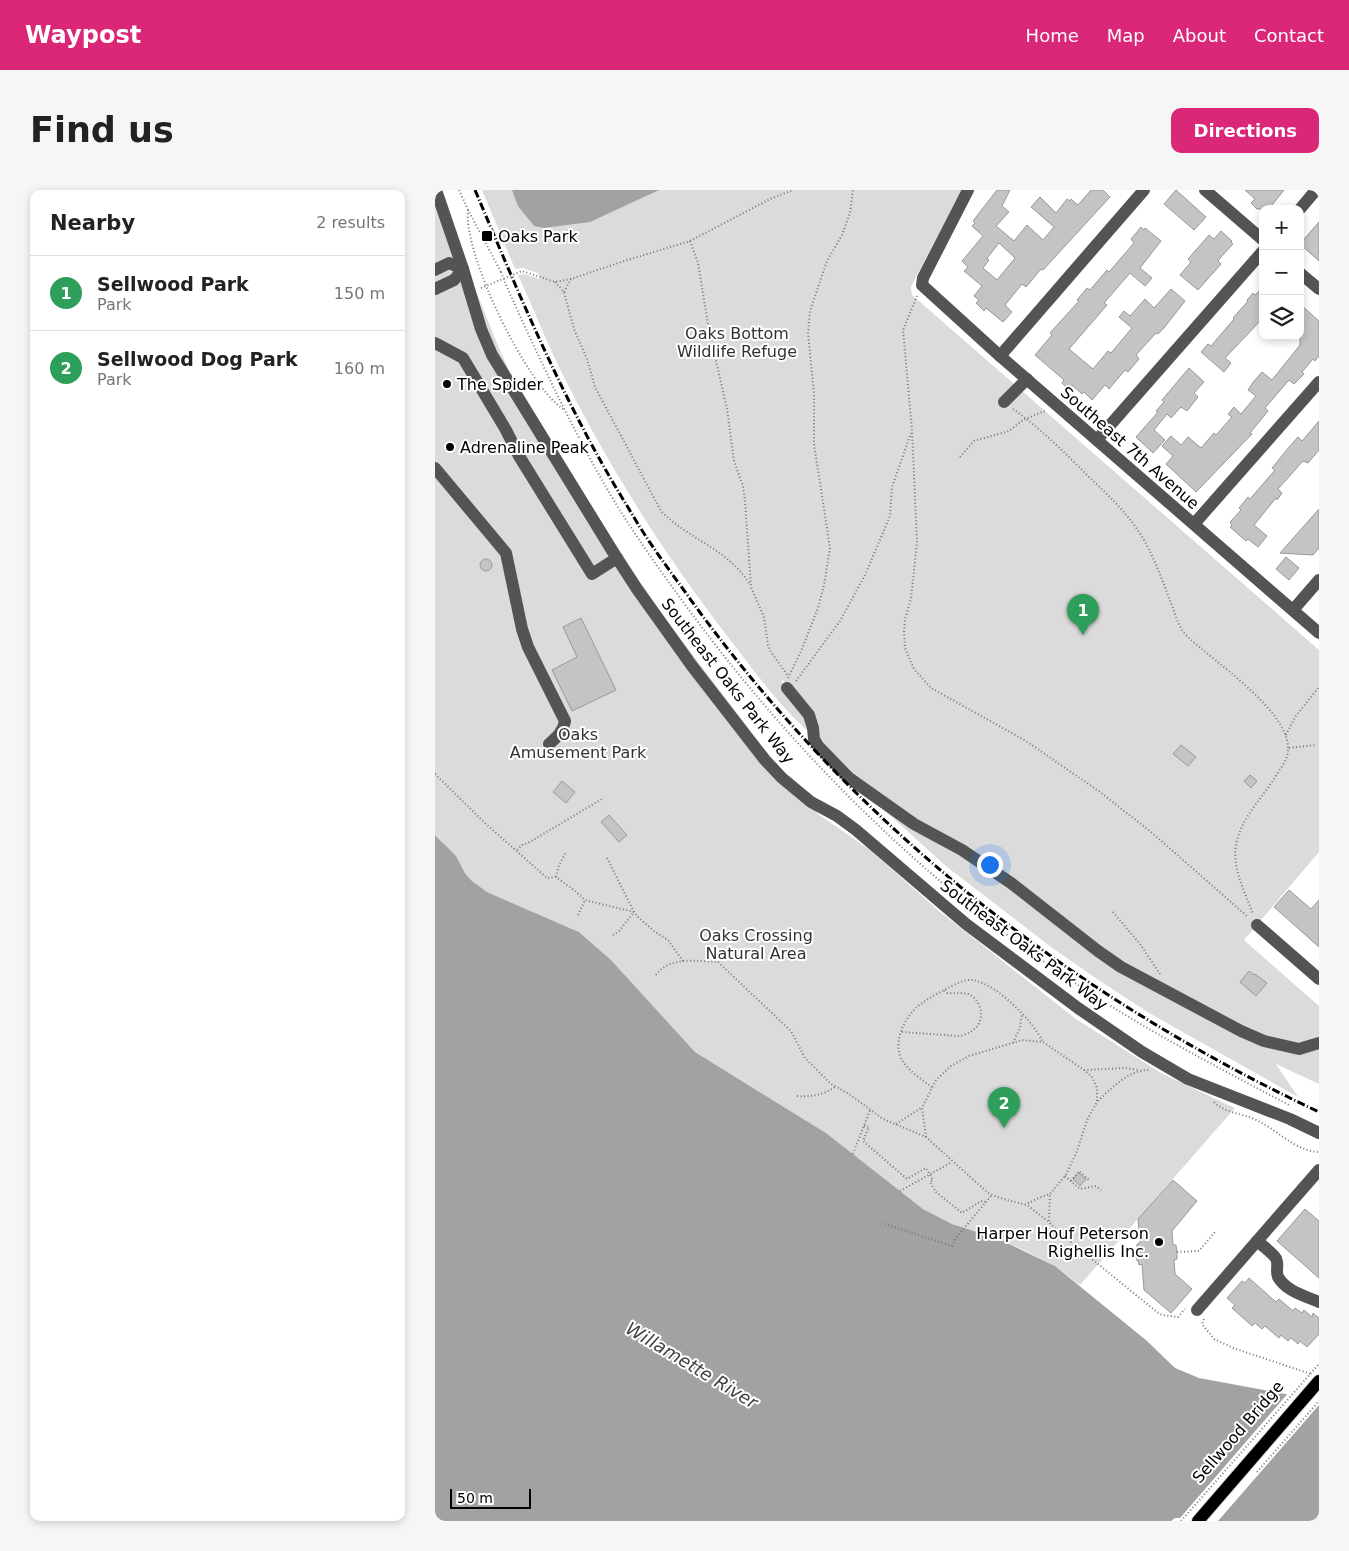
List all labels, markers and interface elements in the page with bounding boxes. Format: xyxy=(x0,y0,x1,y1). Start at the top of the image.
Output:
text: Waypost xyxy=(25,21,141,49)
text: Home xyxy=(1026,25,1079,46)
text: Map xyxy=(1107,25,1145,46)
text: About xyxy=(1173,25,1226,46)
text: Contact xyxy=(1254,25,1324,46)
button: Directions xyxy=(1171,108,1319,153)
text: Find us xyxy=(30,110,174,150)
map controls xyxy=(1259,205,1304,340)
button: + xyxy=(1259,205,1304,250)
text: Nearby xyxy=(50,211,135,235)
text: 2 results xyxy=(316,213,385,232)
place label: Oaks Park xyxy=(498,227,578,246)
marker: Oaks Park xyxy=(480,229,494,243)
button: − xyxy=(1259,250,1304,295)
text: Sellwood Park xyxy=(97,273,249,295)
text: 1 xyxy=(60,284,72,303)
text: 150 m xyxy=(334,284,385,303)
text: Park xyxy=(97,295,132,314)
button: layers xyxy=(1259,295,1304,340)
park label: Oaks Bottom Wildlife Refuge xyxy=(677,324,797,361)
text: Sellwood Dog Park xyxy=(97,348,298,370)
text: 2 xyxy=(60,359,72,378)
text: 160 m xyxy=(334,359,385,378)
text: Park xyxy=(97,370,132,389)
place label: The Spider xyxy=(456,375,544,394)
marker: The Spider xyxy=(441,378,453,390)
street label: Southeast 7th Avenue xyxy=(1057,383,1203,513)
place label: Adrenaline Peak xyxy=(460,438,590,457)
marker: Adrenaline Peak xyxy=(444,441,456,453)
pin: 1 xyxy=(1067,594,1099,635)
street label: Southeast Oaks Park Way xyxy=(658,595,798,767)
park label: Oaks Amusement Park xyxy=(510,725,647,762)
your location xyxy=(977,852,1003,878)
street label: Southeast Oaks Park Way xyxy=(937,876,1111,1014)
park label: Oaks Crossing Natural Area xyxy=(699,926,813,963)
pin: 2 xyxy=(988,1087,1020,1128)
place label: Harper Houf Peterson Righellis Inc. xyxy=(976,1224,1149,1261)
marker: Harper Houf Peterson Righellis Inc. xyxy=(1153,1236,1165,1248)
water label: Willamette River xyxy=(622,1317,763,1413)
street label: Sellwood Bridge xyxy=(1189,1377,1287,1487)
scale bar xyxy=(450,1486,531,1509)
text: 50 m xyxy=(457,1490,493,1506)

